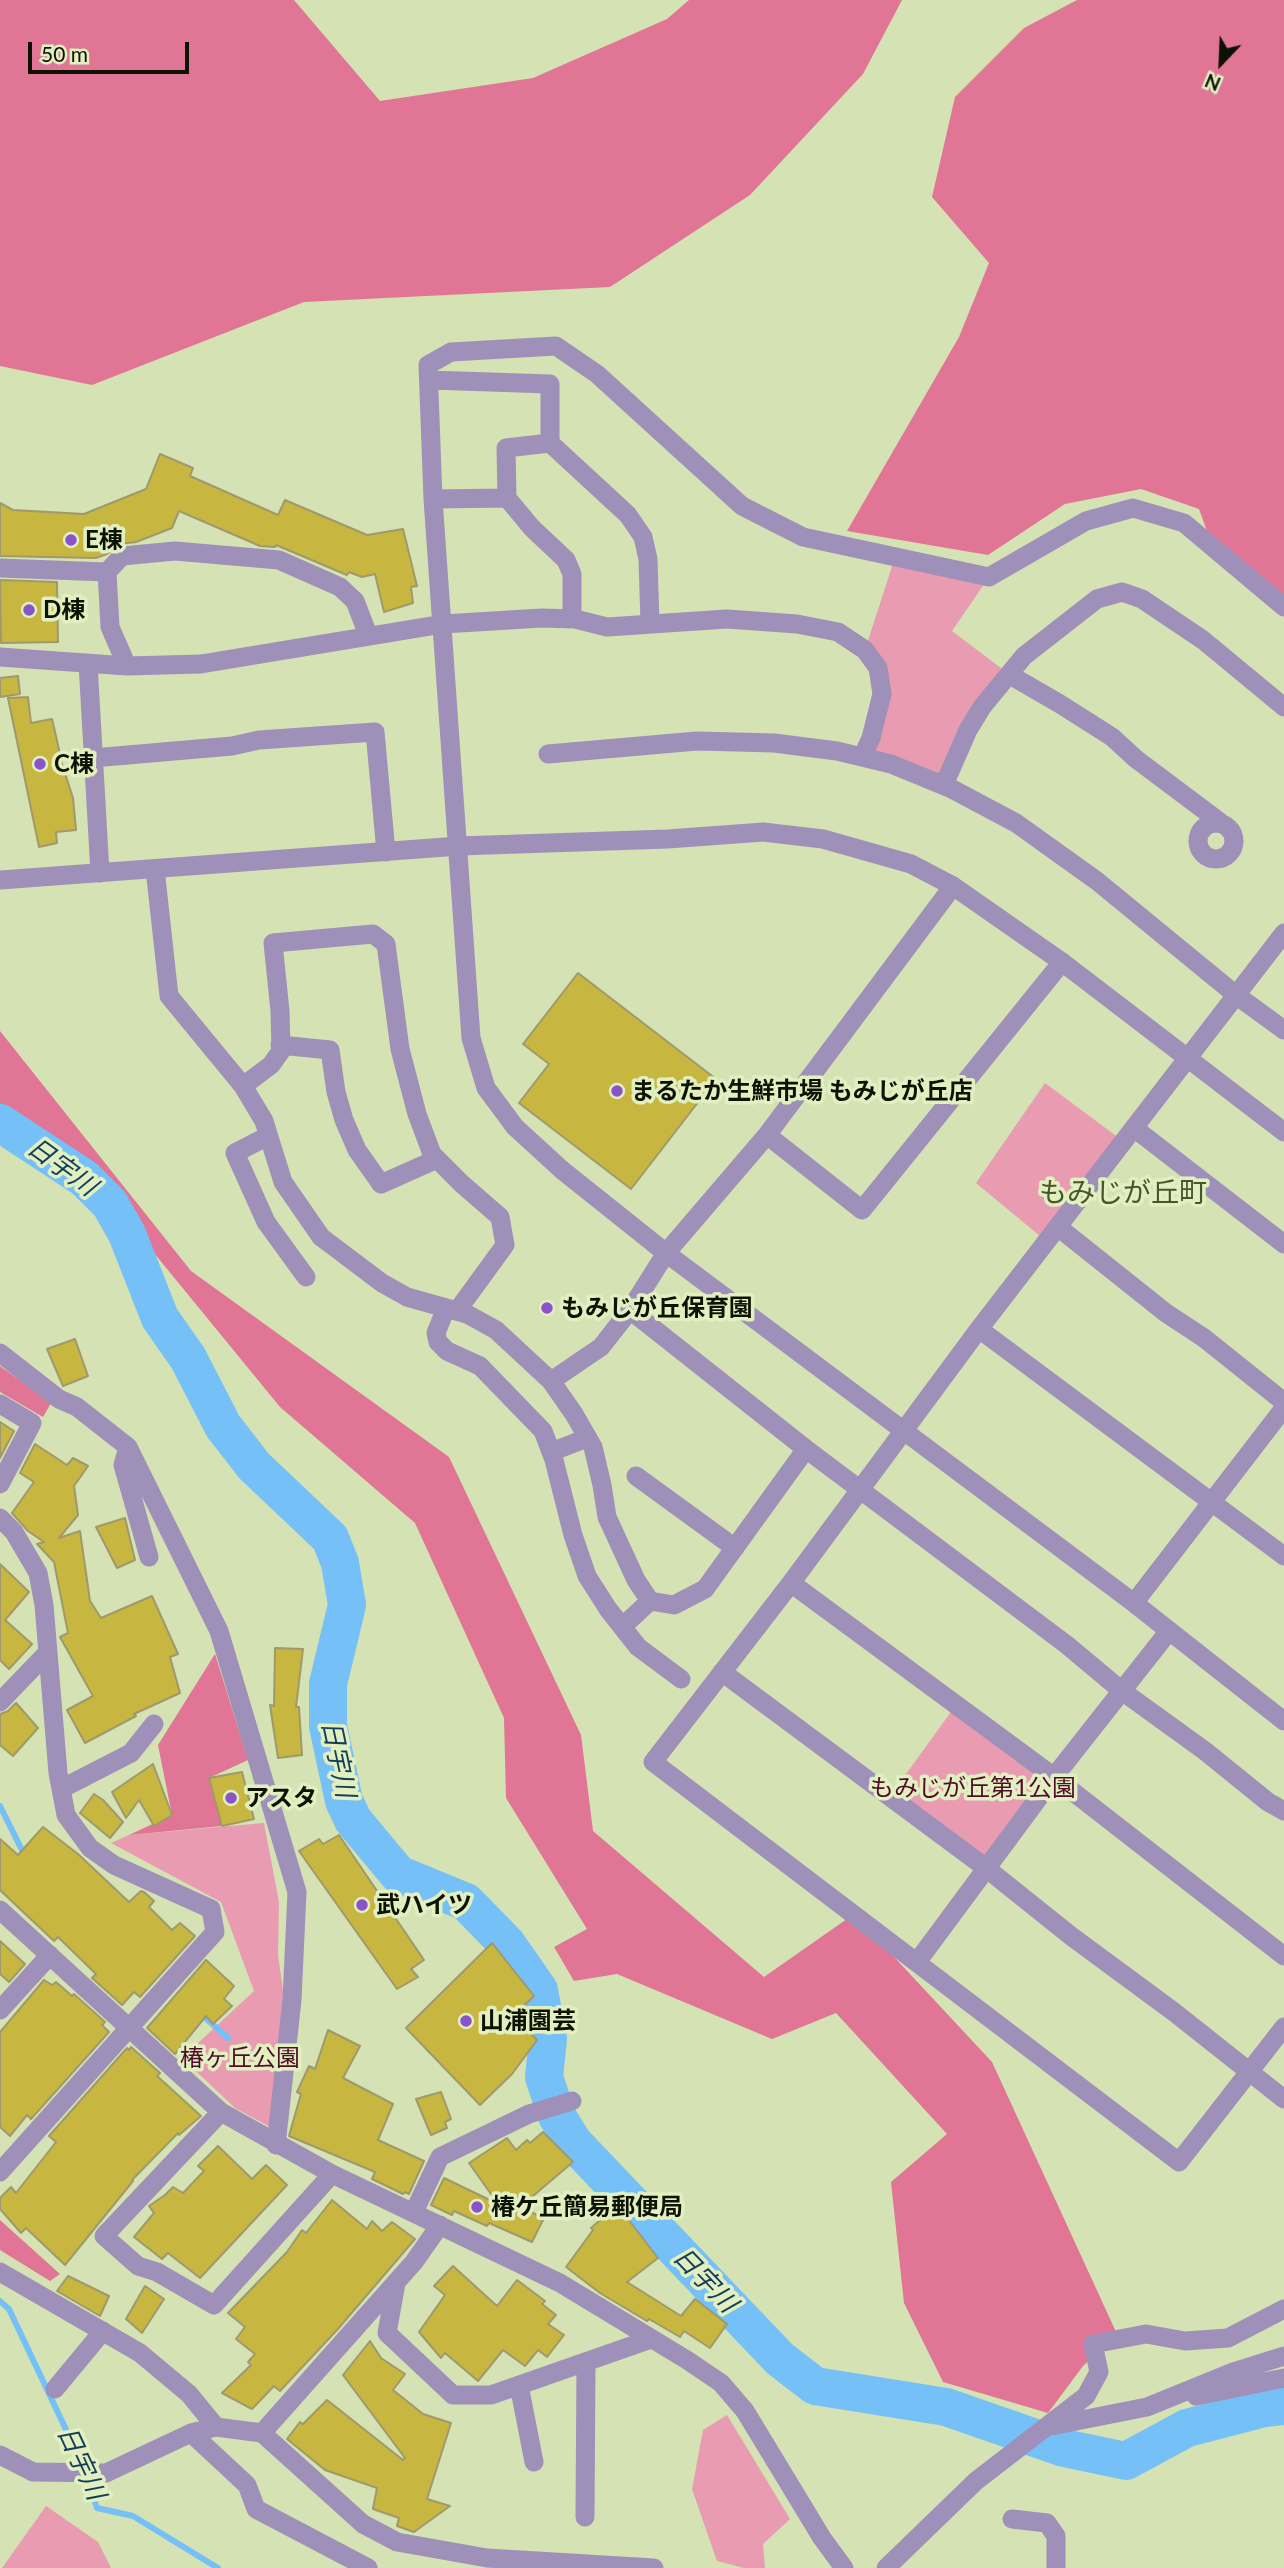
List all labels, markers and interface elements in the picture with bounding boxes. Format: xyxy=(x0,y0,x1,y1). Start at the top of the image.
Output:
scale bar xyxy=(32,28,192,72)
north arrow xyxy=(1186,28,1256,98)
text: 50 m xyxy=(41,41,88,66)
text: N xyxy=(1201,69,1224,96)
place label: E棟 xyxy=(85,526,123,554)
marker: E棟 xyxy=(63,532,79,548)
place label: D棟 xyxy=(43,596,85,624)
marker: D棟 xyxy=(21,602,37,618)
place label: C棟 xyxy=(54,750,94,778)
marker: C棟 xyxy=(32,756,48,772)
place label: まるたか生鮮市場 もみじが丘店 xyxy=(631,1077,973,1105)
marker: まるたか生鮮市場 もみじが丘店 xyxy=(609,1083,625,1099)
water label: 日宇川 xyxy=(21,1131,103,1203)
district label: もみじが丘町 xyxy=(1039,1176,1207,1210)
place label: もみじが丘保育園 xyxy=(561,1294,753,1322)
marker: もみじが丘保育園 xyxy=(539,1300,555,1316)
water label: 日宇川 xyxy=(315,1718,361,1800)
park label: もみじが丘第1公園 xyxy=(870,1774,1076,1802)
place label: アスタ xyxy=(245,1784,317,1812)
marker: アスタ xyxy=(223,1790,239,1806)
place label: 武ハイツ xyxy=(376,1891,472,1919)
marker: 武ハイツ xyxy=(354,1897,370,1913)
place label: 山浦園芸 xyxy=(480,2007,576,2035)
marker: 山浦園芸 xyxy=(458,2013,474,2029)
park label: 椿ヶ丘公園 xyxy=(180,2044,300,2072)
place label: 椿ケ丘簡易郵便局 xyxy=(491,2193,683,2221)
marker: 椿ケ丘簡易郵便局 xyxy=(469,2199,485,2215)
water label: 日宇川 xyxy=(667,2241,743,2319)
water label: 日宇川 xyxy=(50,2421,112,2505)

